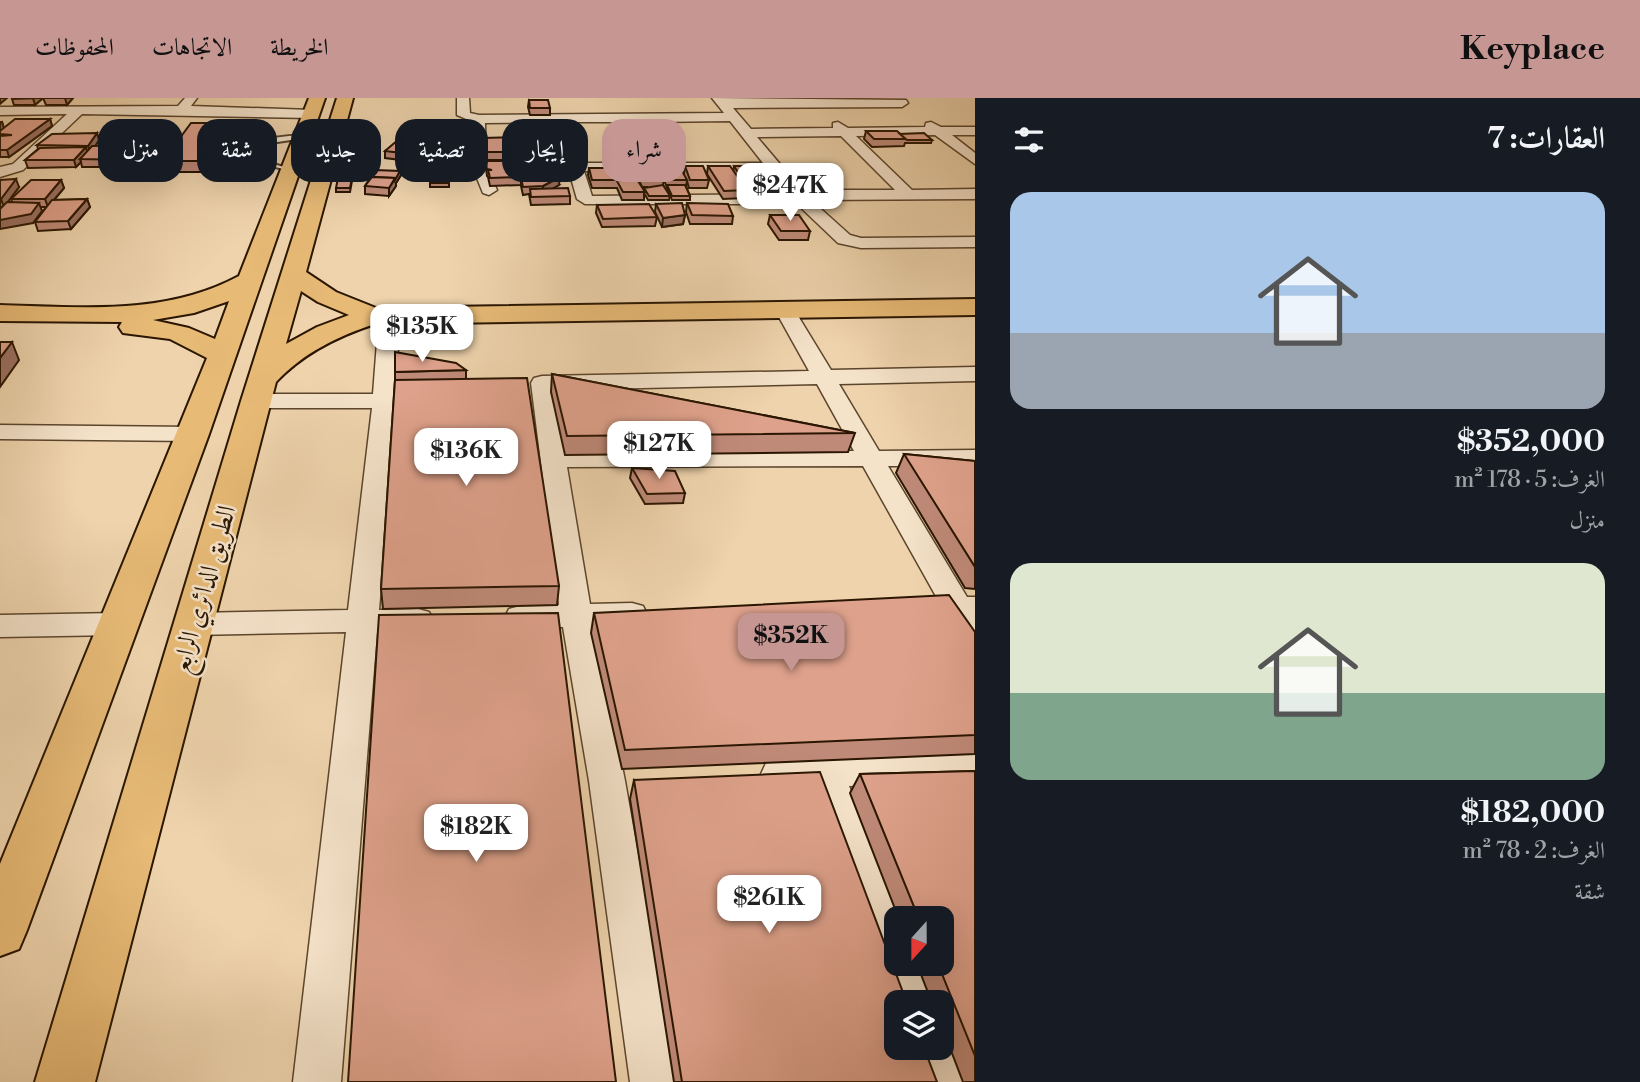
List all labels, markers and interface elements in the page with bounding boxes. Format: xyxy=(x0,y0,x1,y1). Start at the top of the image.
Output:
text: Keyplace xyxy=(1460,29,1605,70)
text: المحفوظات xyxy=(35,33,114,63)
text: الاتجاهات xyxy=(152,33,232,63)
text: الخريطة xyxy=(270,33,329,63)
chip: منزل xyxy=(98,119,183,182)
chip: شقة xyxy=(197,119,277,182)
chip: جديد xyxy=(291,119,381,182)
chip: تصفية xyxy=(395,119,488,182)
chip: إيجار xyxy=(502,119,588,182)
chip: شراء xyxy=(602,119,686,182)
text: العقارات: 7 xyxy=(1487,120,1605,158)
icon: filters xyxy=(1010,121,1048,159)
pin: $247K xyxy=(741,164,839,223)
text: $247K xyxy=(753,172,827,200)
icon: home xyxy=(1245,238,1371,364)
pin: $135K xyxy=(373,304,471,364)
text: $135K xyxy=(386,313,458,341)
pin: $127K xyxy=(610,422,708,481)
text: $352,000 xyxy=(1457,423,1605,461)
pin: $136K xyxy=(417,428,515,488)
text: $127K xyxy=(623,430,695,458)
text: $136K xyxy=(430,437,502,465)
text: الغرف: 5 · 178 m² xyxy=(1454,466,1605,494)
street label: الطريق الدائري الرابع xyxy=(165,502,250,679)
text: منزل xyxy=(1570,507,1605,535)
icon: home xyxy=(1245,609,1371,735)
pin: $352K xyxy=(742,614,840,673)
text: $352K xyxy=(754,622,828,650)
text: $182,000 xyxy=(1461,794,1605,832)
pin: $182K xyxy=(427,804,525,864)
text: $182K xyxy=(440,813,512,841)
text: الغرف: 2 · 78 m² xyxy=(1463,837,1605,865)
pin: $261K xyxy=(720,876,818,935)
text: شقة xyxy=(1575,878,1605,906)
text: $261K xyxy=(733,884,805,912)
north arrow xyxy=(884,906,954,976)
map controls xyxy=(884,906,954,1060)
button: layers xyxy=(884,990,954,1060)

